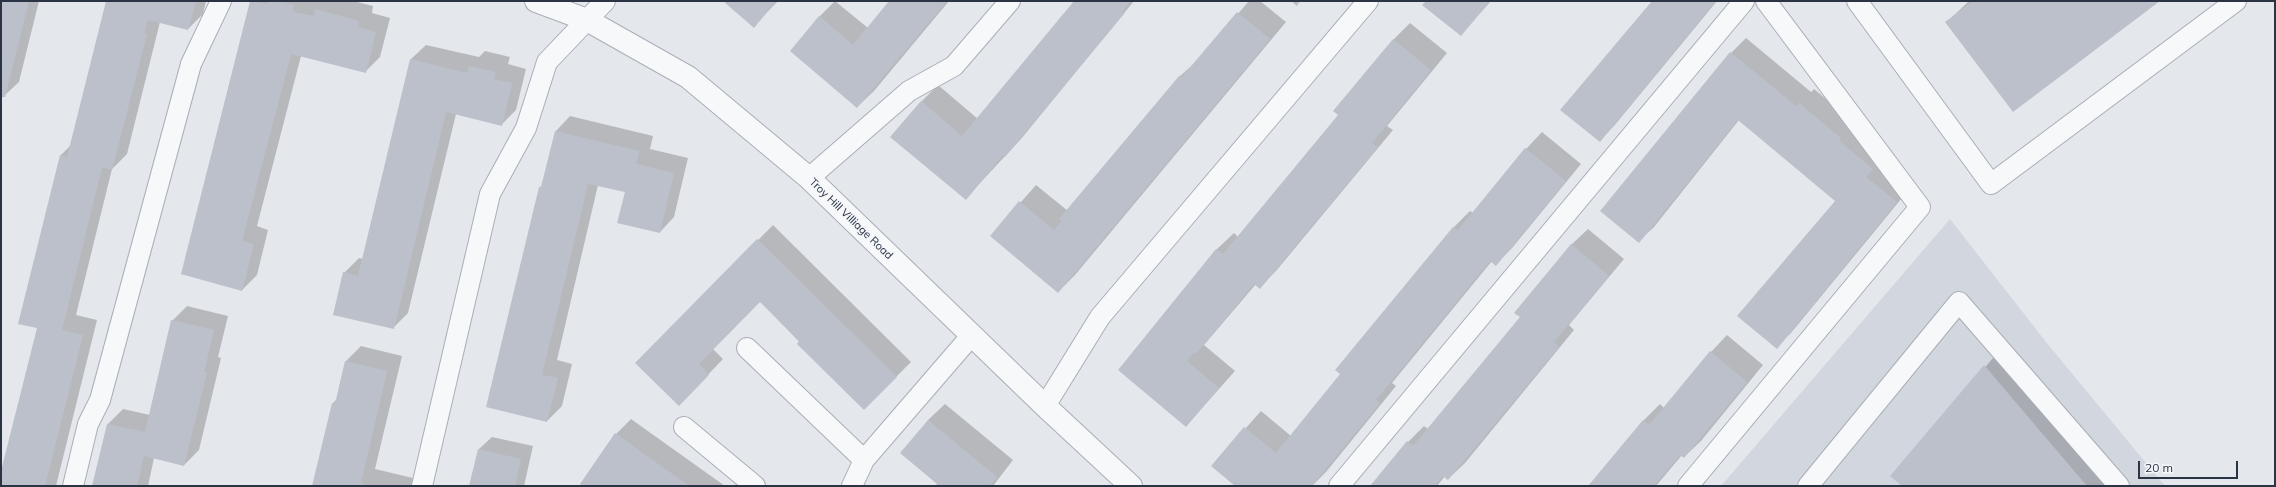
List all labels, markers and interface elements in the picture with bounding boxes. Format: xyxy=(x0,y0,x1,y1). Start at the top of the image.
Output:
street label: Troy Hill Villiage Road xyxy=(806,176,896,262)
scale bar xyxy=(2140,453,2240,479)
text: 20 m xyxy=(2145,460,2173,475)

